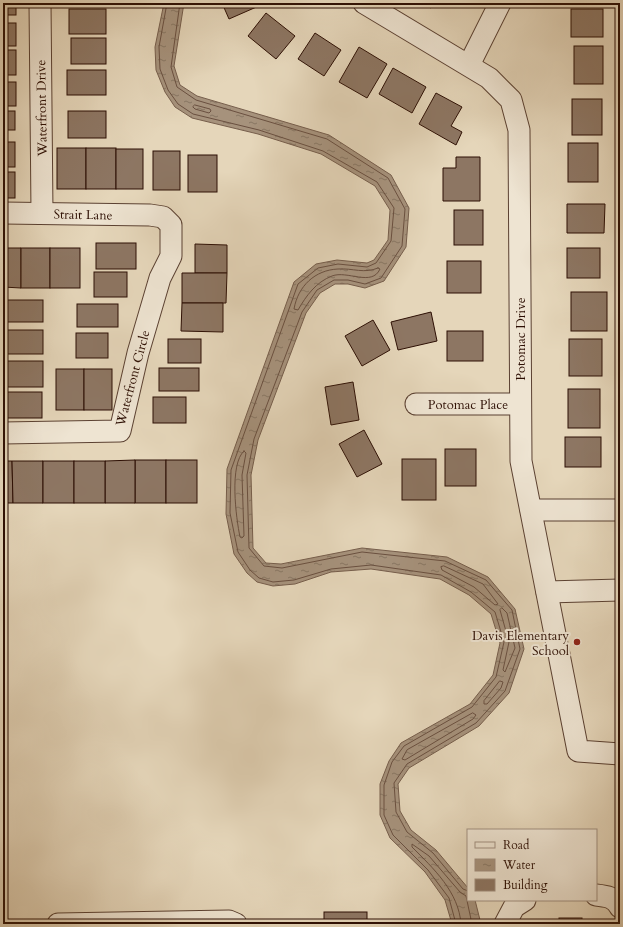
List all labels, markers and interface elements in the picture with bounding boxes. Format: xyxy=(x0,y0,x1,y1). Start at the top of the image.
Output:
street label: Waterfront Drive xyxy=(32,59,52,158)
street label: Strait Lane xyxy=(53,205,113,225)
street label: Potomac Drive xyxy=(512,297,530,381)
street label: Waterfront Circle xyxy=(111,328,154,429)
street label: Potomac Place xyxy=(428,396,508,414)
place label: Davis Elementary School xyxy=(472,627,570,660)
marker: Davis Elementary School xyxy=(572,637,582,647)
legend xyxy=(467,829,597,901)
text: Road xyxy=(503,837,530,853)
text: Water xyxy=(502,857,536,873)
text: Building xyxy=(503,877,548,893)

